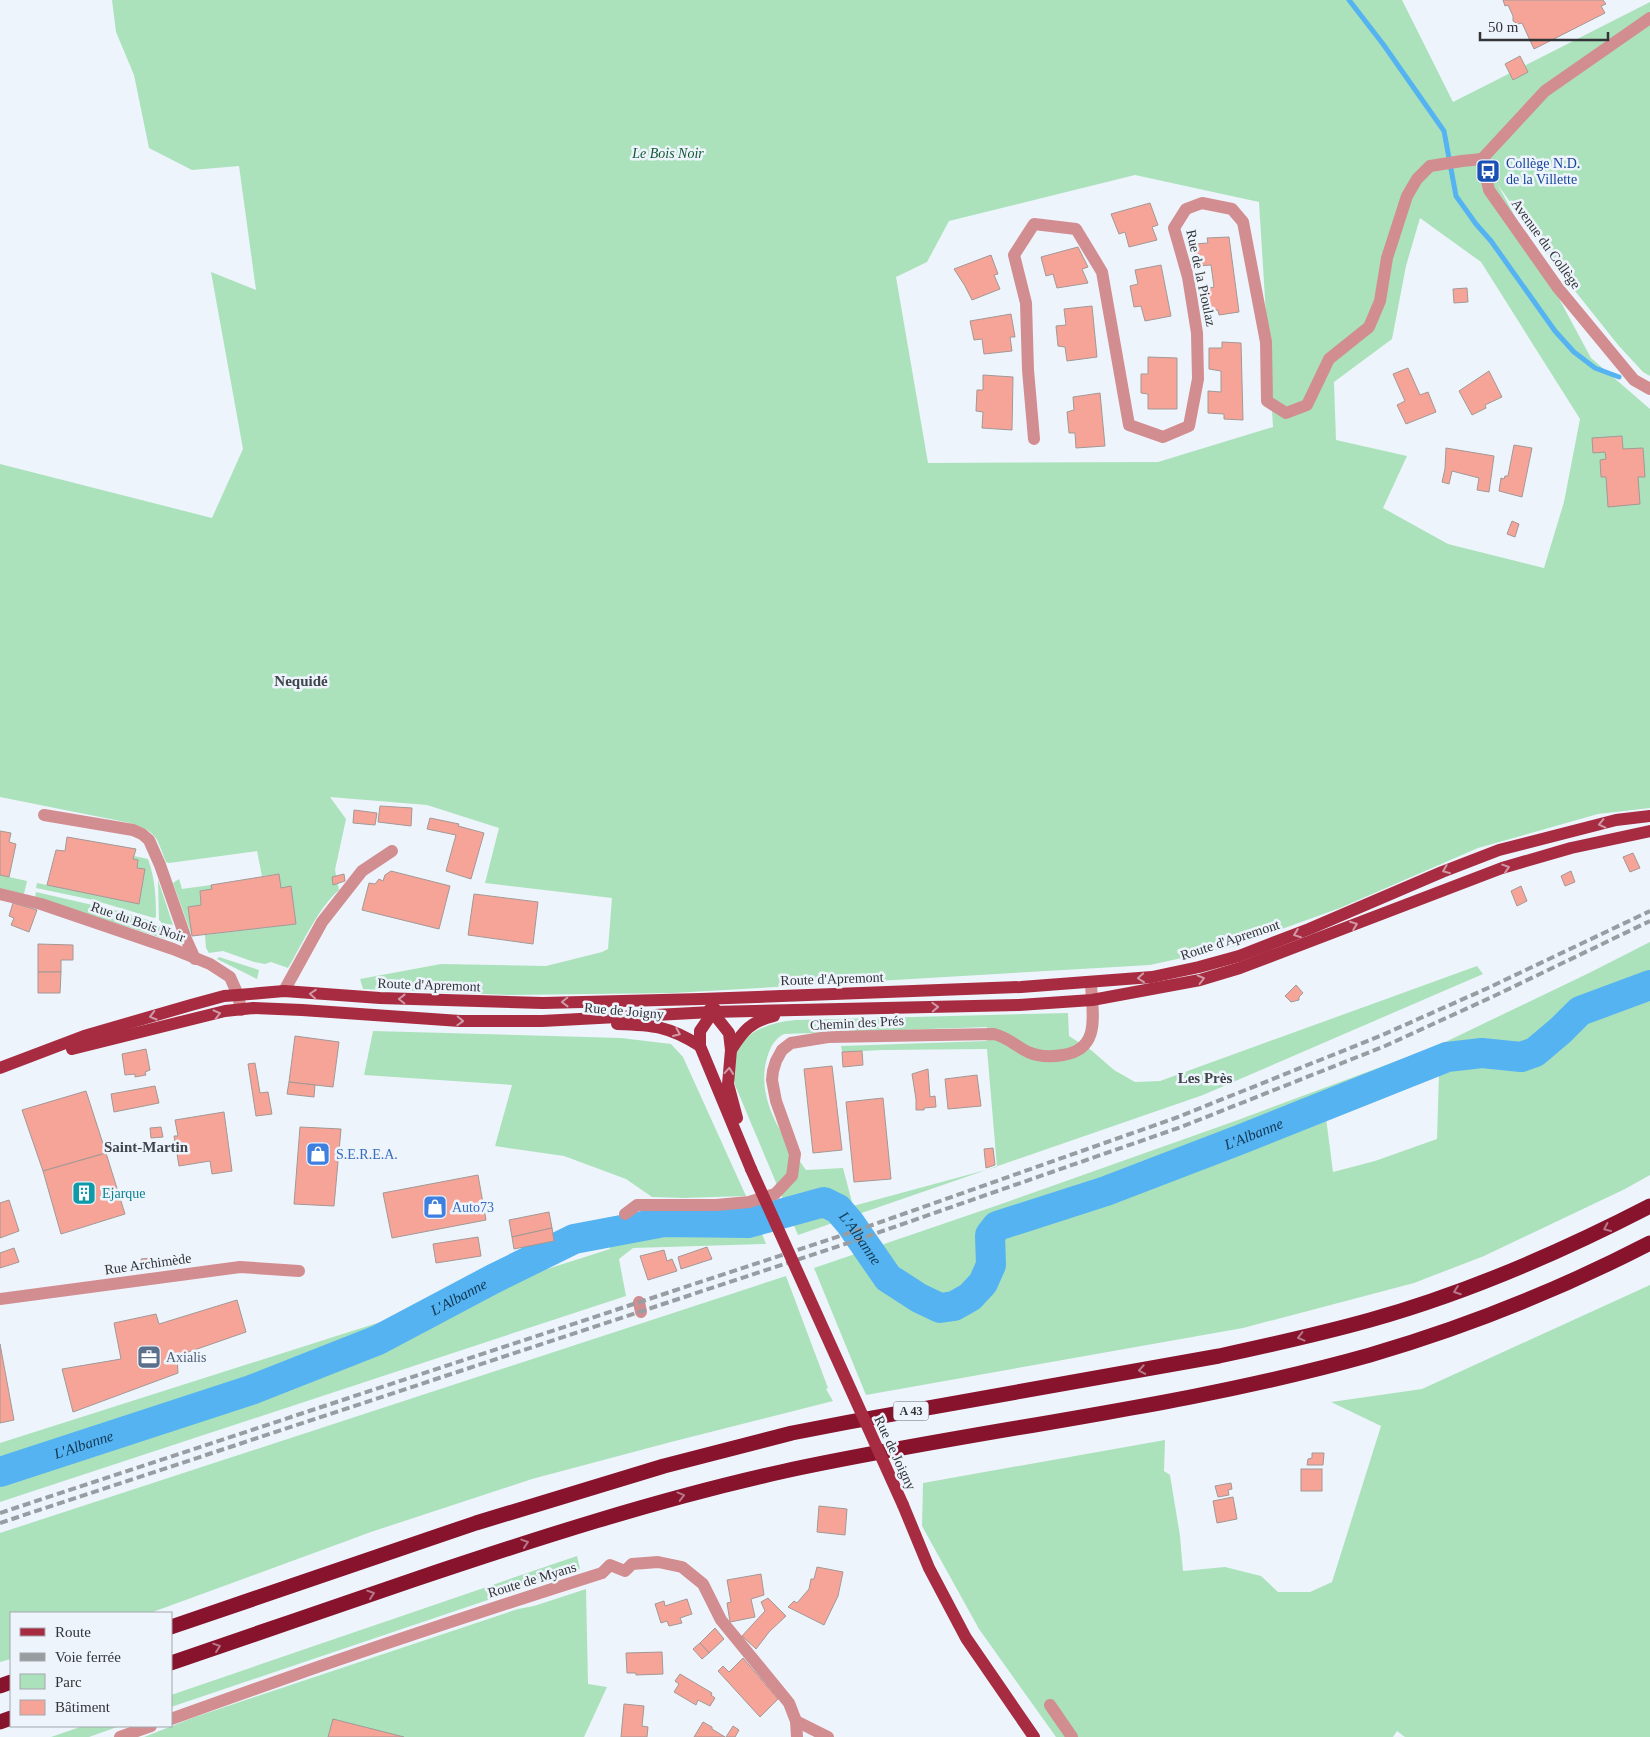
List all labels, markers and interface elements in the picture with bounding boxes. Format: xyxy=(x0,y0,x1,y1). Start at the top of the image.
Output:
scale bar xyxy=(1480,10,1608,42)
text: 50 m xyxy=(1488,19,1519,35)
park label: Le Bois Noir xyxy=(631,146,704,161)
place label: Collège N.D. de la Villette xyxy=(1506,156,1580,187)
bus stop icon: Collège N.D. de la Villette xyxy=(1475,158,1501,184)
street label: Avenue du Collège xyxy=(1508,196,1584,292)
street label: Rue de la Pioulaz xyxy=(1183,228,1219,328)
district label: Nequidé xyxy=(274,673,328,689)
one-way arrow xyxy=(1597,818,1606,829)
one-way arrow xyxy=(1501,863,1509,873)
one-way arrow xyxy=(1443,864,1451,874)
street label: Rue du Bois Noir xyxy=(89,899,187,945)
street label: Route d'Apremont xyxy=(1179,917,1282,963)
one-way arrow xyxy=(1349,921,1357,931)
one-way arrow xyxy=(1293,928,1302,938)
street label: Route d'Apremont xyxy=(780,970,884,988)
one-way arrow xyxy=(1137,973,1145,984)
one-way arrow xyxy=(1196,974,1205,985)
street label: Route d'Apremont xyxy=(377,976,481,994)
one-way arrow xyxy=(308,988,316,999)
one-way arrow xyxy=(398,994,406,1004)
one-way arrow xyxy=(560,997,568,1007)
street label: Rue de Joigny xyxy=(583,1000,665,1022)
one-way arrow xyxy=(932,1002,940,1012)
one-way arrow xyxy=(212,1009,220,1019)
one-way arrow xyxy=(149,1011,158,1021)
street label: Chemin des Prés xyxy=(810,1013,904,1033)
one-way arrow xyxy=(456,1015,464,1026)
one-way arrow xyxy=(672,1027,681,1038)
one-way arrow xyxy=(723,1066,734,1074)
district label: Les Près xyxy=(1178,1070,1232,1086)
water label: L'Albanne xyxy=(1221,1115,1286,1153)
district label: Saint-Martin xyxy=(104,1139,189,1155)
shop icon: S.E.R.E.A. xyxy=(305,1141,331,1167)
place label: S.E.R.E.A. xyxy=(336,1147,398,1162)
building icon: Ejarque xyxy=(71,1180,97,1206)
place label: Ejarque xyxy=(102,1186,146,1201)
shop icon: Auto73 xyxy=(422,1194,448,1220)
place label: Auto73 xyxy=(452,1200,494,1215)
water label: L'Albanne xyxy=(835,1208,885,1268)
one-way arrow xyxy=(1603,1222,1612,1232)
street label: Rue Archimède xyxy=(104,1250,192,1278)
water label: L'Albanne xyxy=(427,1275,490,1319)
one-way arrow xyxy=(1453,1285,1462,1295)
one-way arrow xyxy=(1298,1332,1306,1342)
office icon: Axialis xyxy=(136,1344,162,1370)
place label: Axialis xyxy=(166,1350,206,1365)
one-way arrow xyxy=(1138,1365,1146,1375)
road number: A 43 xyxy=(894,1402,928,1420)
street label: Rue de Joigny xyxy=(871,1414,919,1492)
water label: L'Albanne xyxy=(51,1427,116,1462)
one-way arrow xyxy=(676,1492,684,1502)
one-way arrow xyxy=(521,1539,529,1549)
street label: Route de Myans xyxy=(486,1559,578,1601)
one-way arrow xyxy=(366,1590,375,1600)
legend xyxy=(10,1612,172,1727)
text: Route xyxy=(55,1624,91,1640)
one-way arrow xyxy=(213,1643,221,1653)
text: Voie ferrée xyxy=(55,1649,121,1665)
text: Parc xyxy=(55,1674,82,1690)
text: Bâtiment xyxy=(55,1699,111,1715)

